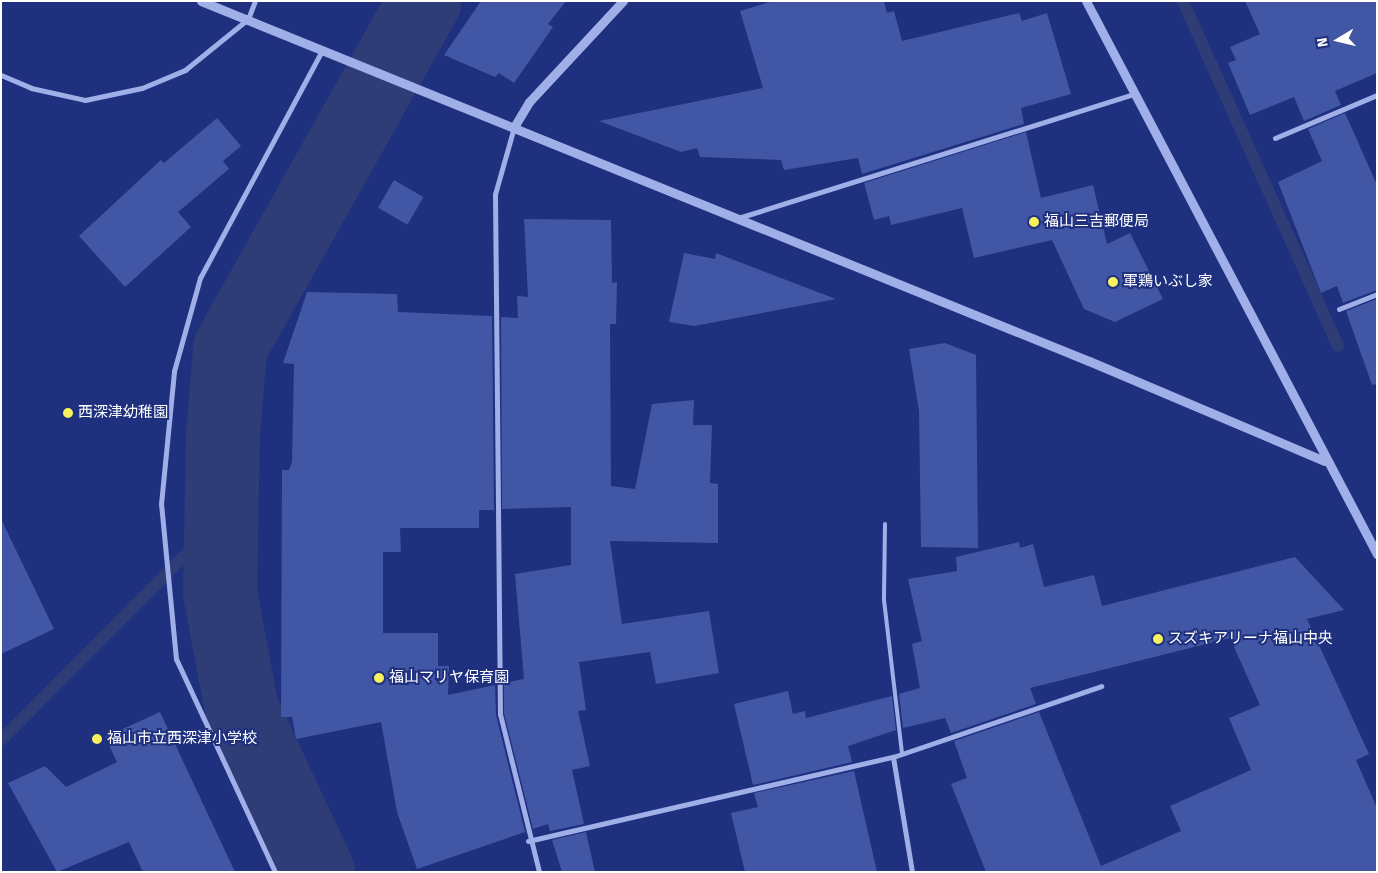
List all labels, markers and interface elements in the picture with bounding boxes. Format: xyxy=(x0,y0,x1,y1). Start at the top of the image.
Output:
north arrow xyxy=(1313,15,1363,65)
text: N xyxy=(1314,37,1332,48)
place label: 福山三吉郵便局 xyxy=(1044,213,1149,231)
marker: 福山三吉郵便局 xyxy=(1028,216,1040,228)
place label: 軍鶏いぶし家 xyxy=(1123,273,1213,291)
marker: 軍鶏いぶし家 xyxy=(1107,276,1119,288)
place label: 西深津幼稚園 xyxy=(78,404,168,422)
marker: 西深津幼稚園 xyxy=(62,407,74,419)
place label: スズキアリーナ福山中央 xyxy=(1168,630,1333,648)
marker: スズキアリーナ福山中央 xyxy=(1152,633,1164,645)
place label: 福山マリヤ保育園 xyxy=(389,669,509,687)
marker: 福山マリヤ保育園 xyxy=(373,672,385,684)
place label: 福山市立西深津小学校 xyxy=(107,730,257,748)
marker: 福山市立西深津小学校 xyxy=(91,733,103,745)

